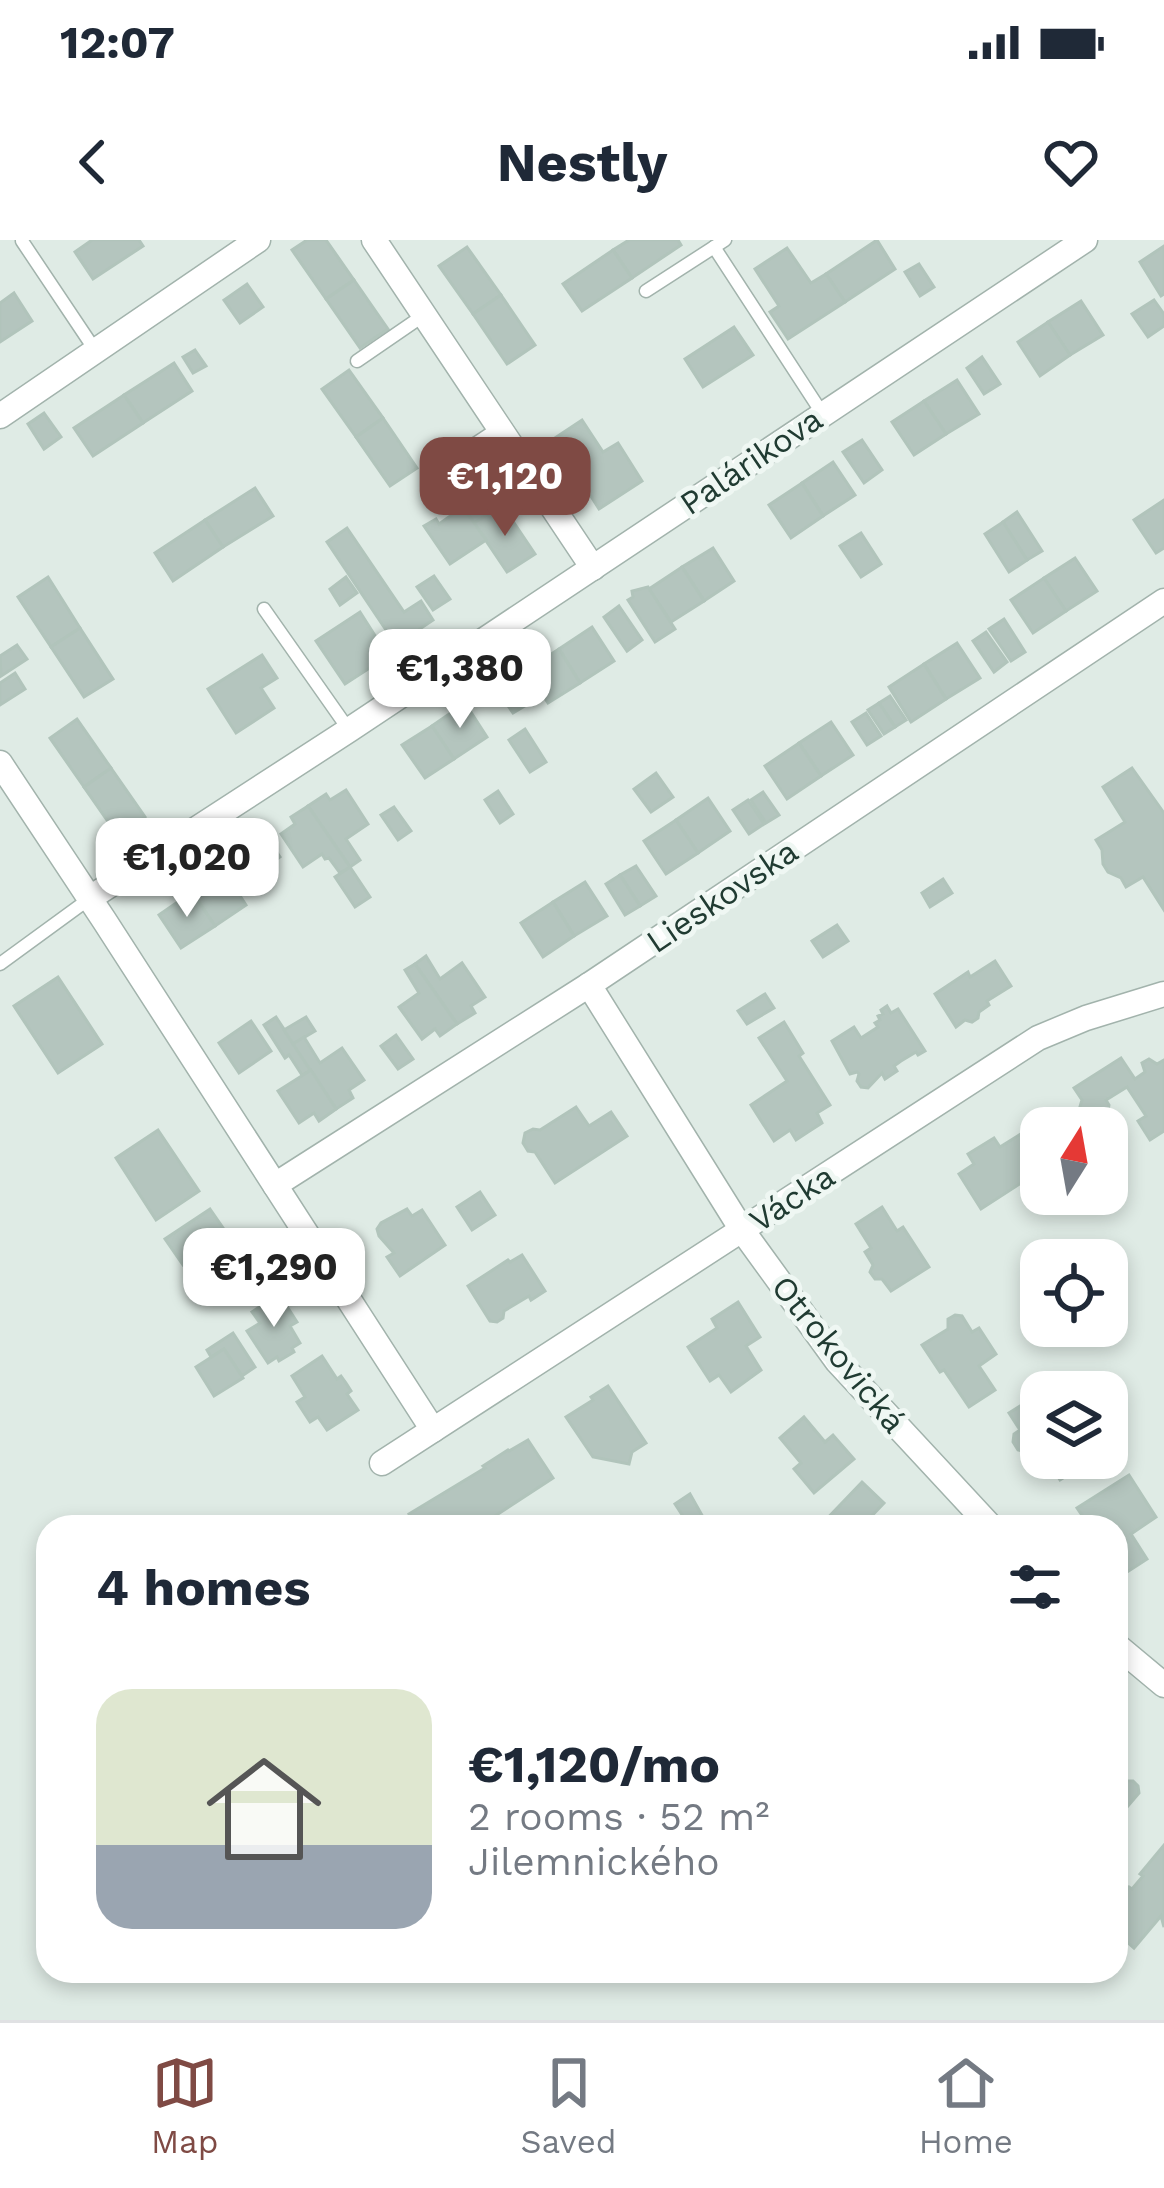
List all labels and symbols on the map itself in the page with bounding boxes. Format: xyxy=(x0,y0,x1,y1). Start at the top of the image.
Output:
street label: Palárikova xyxy=(672,399,830,523)
pin: €1,120 xyxy=(407,437,603,539)
pin: €1,380 xyxy=(362,629,558,731)
pin: €1,020 xyxy=(89,818,285,920)
street label: Lieskovska xyxy=(639,831,805,961)
north arrow xyxy=(1020,1107,1128,1215)
street label: Vácka xyxy=(742,1156,842,1240)
pin: €1,290 xyxy=(176,1228,372,1330)
street label: Otrokovická xyxy=(764,1268,914,1440)

